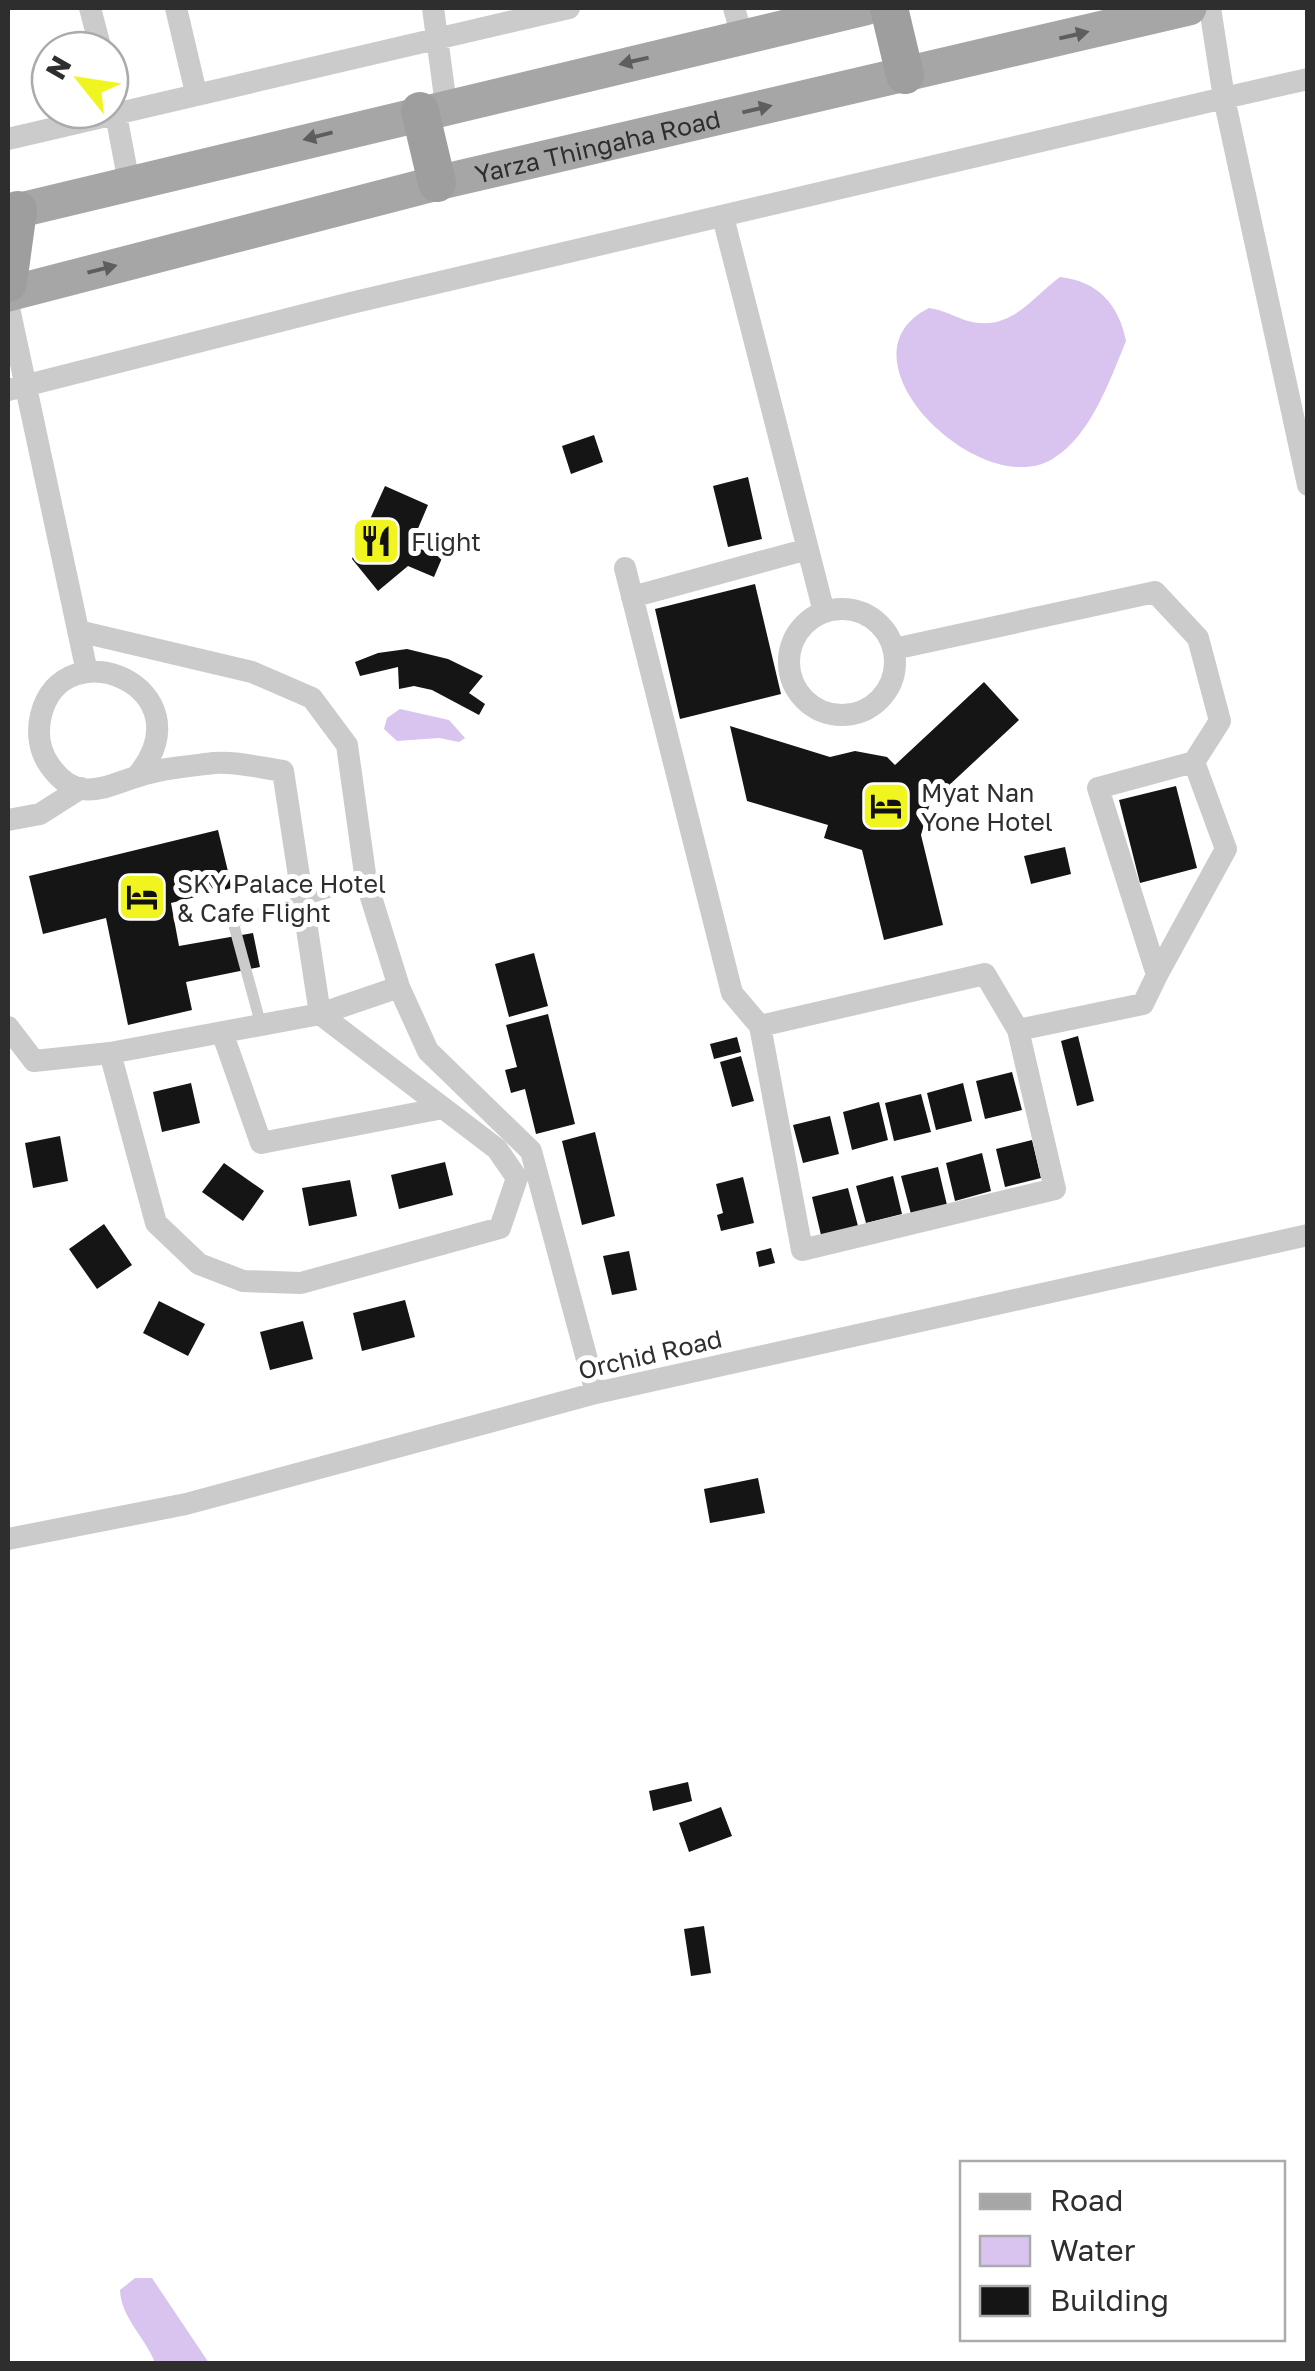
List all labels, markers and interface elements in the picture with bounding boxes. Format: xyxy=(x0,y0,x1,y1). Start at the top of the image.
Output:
one-way arrow xyxy=(1059,27,1090,42)
north arrow xyxy=(30,30,130,130)
text: N xyxy=(38,50,78,85)
one-way arrow xyxy=(618,54,649,69)
one-way arrow xyxy=(742,101,773,116)
street label: Yarza Thingaha Road xyxy=(472,102,723,189)
one-way arrow xyxy=(302,129,333,144)
one-way arrow xyxy=(87,261,118,277)
restaurant icon: Flight xyxy=(350,515,402,567)
place label: Flight xyxy=(411,526,481,557)
place label: Myat Nan Yone Hotel xyxy=(921,777,1053,837)
hotel icon: Myat Nan Yone Hotel xyxy=(860,780,912,832)
place label: SKY Palace Hotel & Cafe Flight xyxy=(177,868,386,928)
hotel icon: SKY Palace Hotel & Cafe Flight xyxy=(116,871,168,923)
street label: Orchid Road xyxy=(575,1322,725,1386)
legend xyxy=(960,2161,1285,2341)
text: Road xyxy=(1050,2182,1124,2218)
text: Water xyxy=(1050,2232,1136,2268)
text: Building xyxy=(1050,2282,1169,2318)

